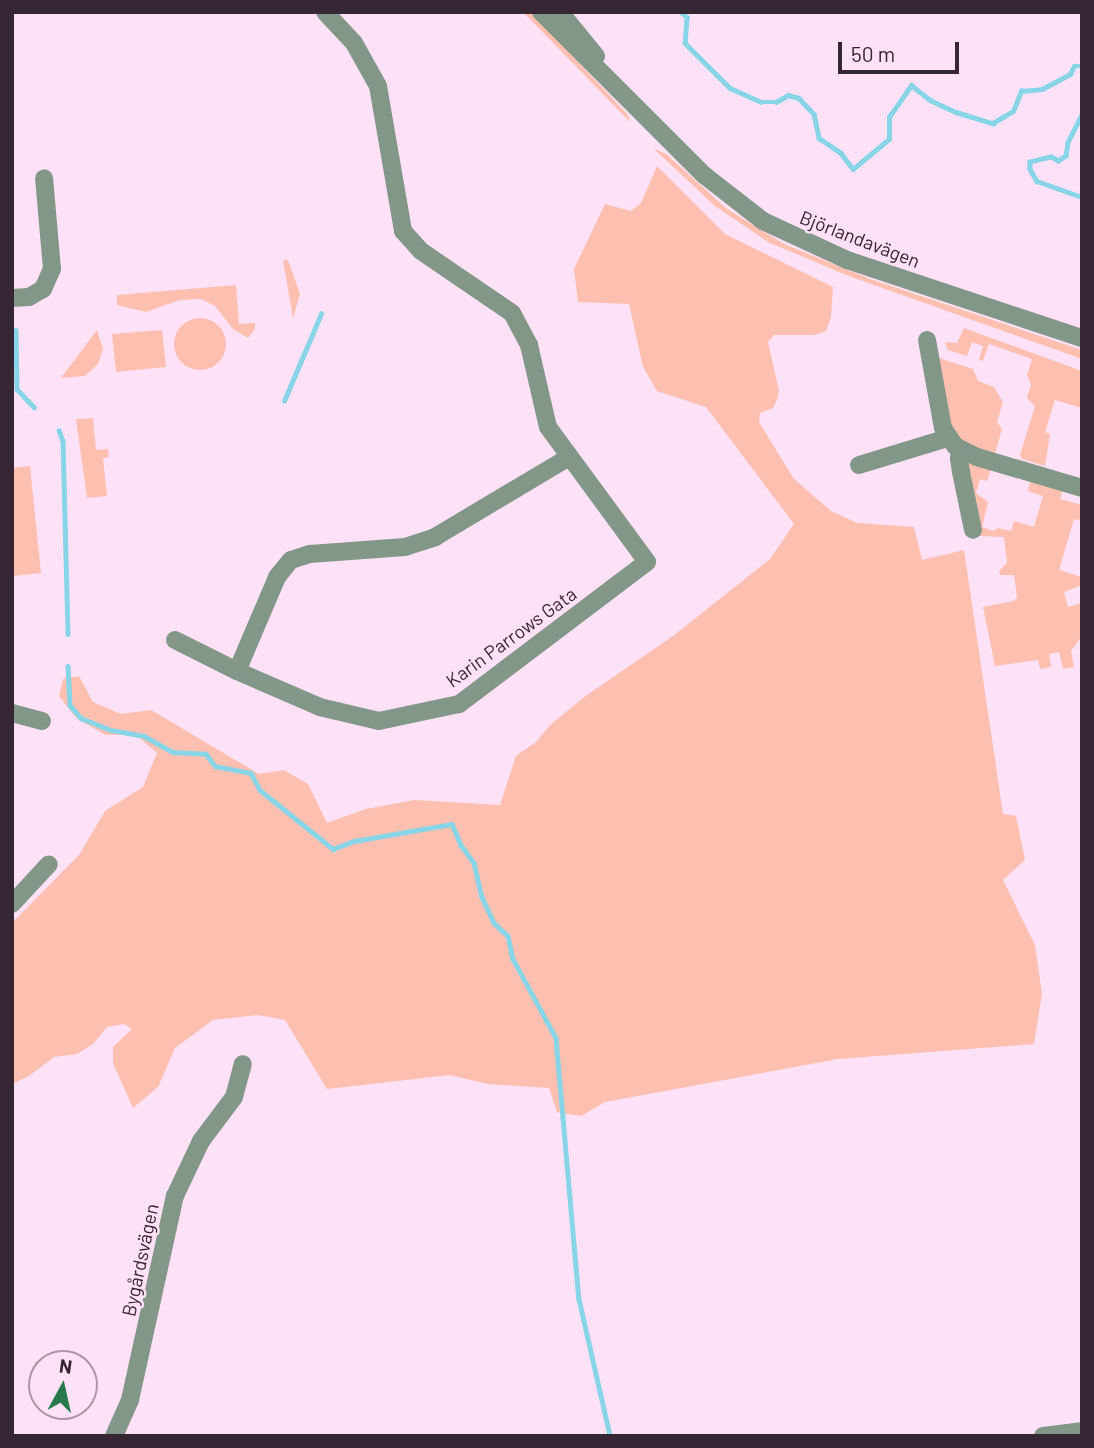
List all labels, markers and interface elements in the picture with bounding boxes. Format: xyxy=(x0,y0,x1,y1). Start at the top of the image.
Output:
scale bar xyxy=(842,28,963,72)
text: 50 m xyxy=(851,41,895,66)
street label: Björlandavägen xyxy=(797,206,923,272)
street label: Karin Parrows Gata xyxy=(441,582,581,692)
street label: Bygårdsvägen xyxy=(117,1202,163,1318)
north arrow xyxy=(28,1350,98,1420)
text: N xyxy=(58,1353,74,1378)

